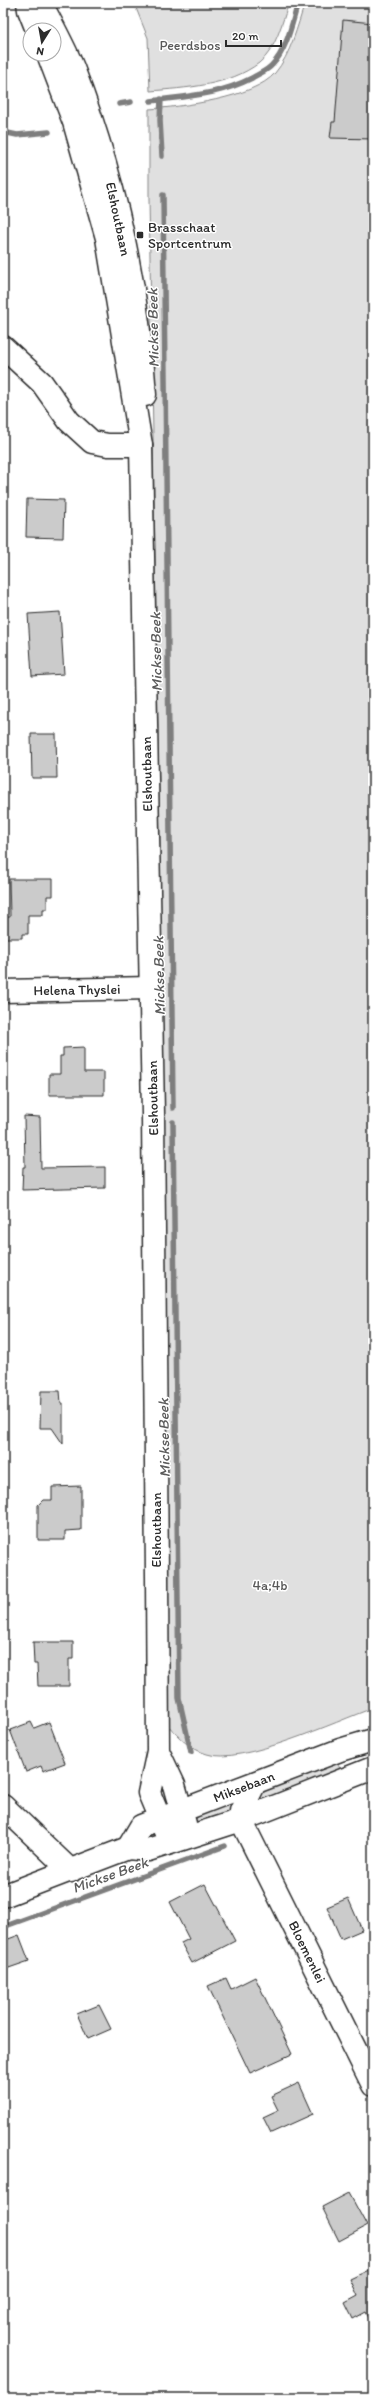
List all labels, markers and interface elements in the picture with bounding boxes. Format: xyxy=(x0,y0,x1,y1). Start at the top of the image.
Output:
north arrow xyxy=(22,22,62,62)
scale bar xyxy=(226,22,281,48)
text: 20 m xyxy=(232,29,259,43)
park label: Peerdsbos xyxy=(160,37,220,54)
text: N xyxy=(35,44,45,58)
street label: Elshoutbaan xyxy=(102,180,134,258)
place label: Brasschaat Sportcentrum xyxy=(148,219,232,252)
marker: Brasschaat Sportcentrum xyxy=(135,230,145,240)
water label: Mickse Beek xyxy=(143,287,163,368)
water label: Mickse Beek xyxy=(146,611,166,692)
street label: Elshoutbaan xyxy=(138,736,156,812)
water label: Mickse Beek xyxy=(149,935,169,1016)
street label: Helena Thyslei xyxy=(33,981,121,999)
street label: Elshoutbaan xyxy=(144,1060,162,1136)
water label: Mickse Beek xyxy=(154,1397,174,1478)
street label: Elshoutbaan xyxy=(148,1492,165,1568)
park label: 4a;4b xyxy=(253,1577,287,1594)
street label: Miksebaan xyxy=(211,1767,277,1806)
water label: Mickse Beek xyxy=(70,1853,152,1897)
street label: Bloemenlei xyxy=(285,1918,329,1986)

